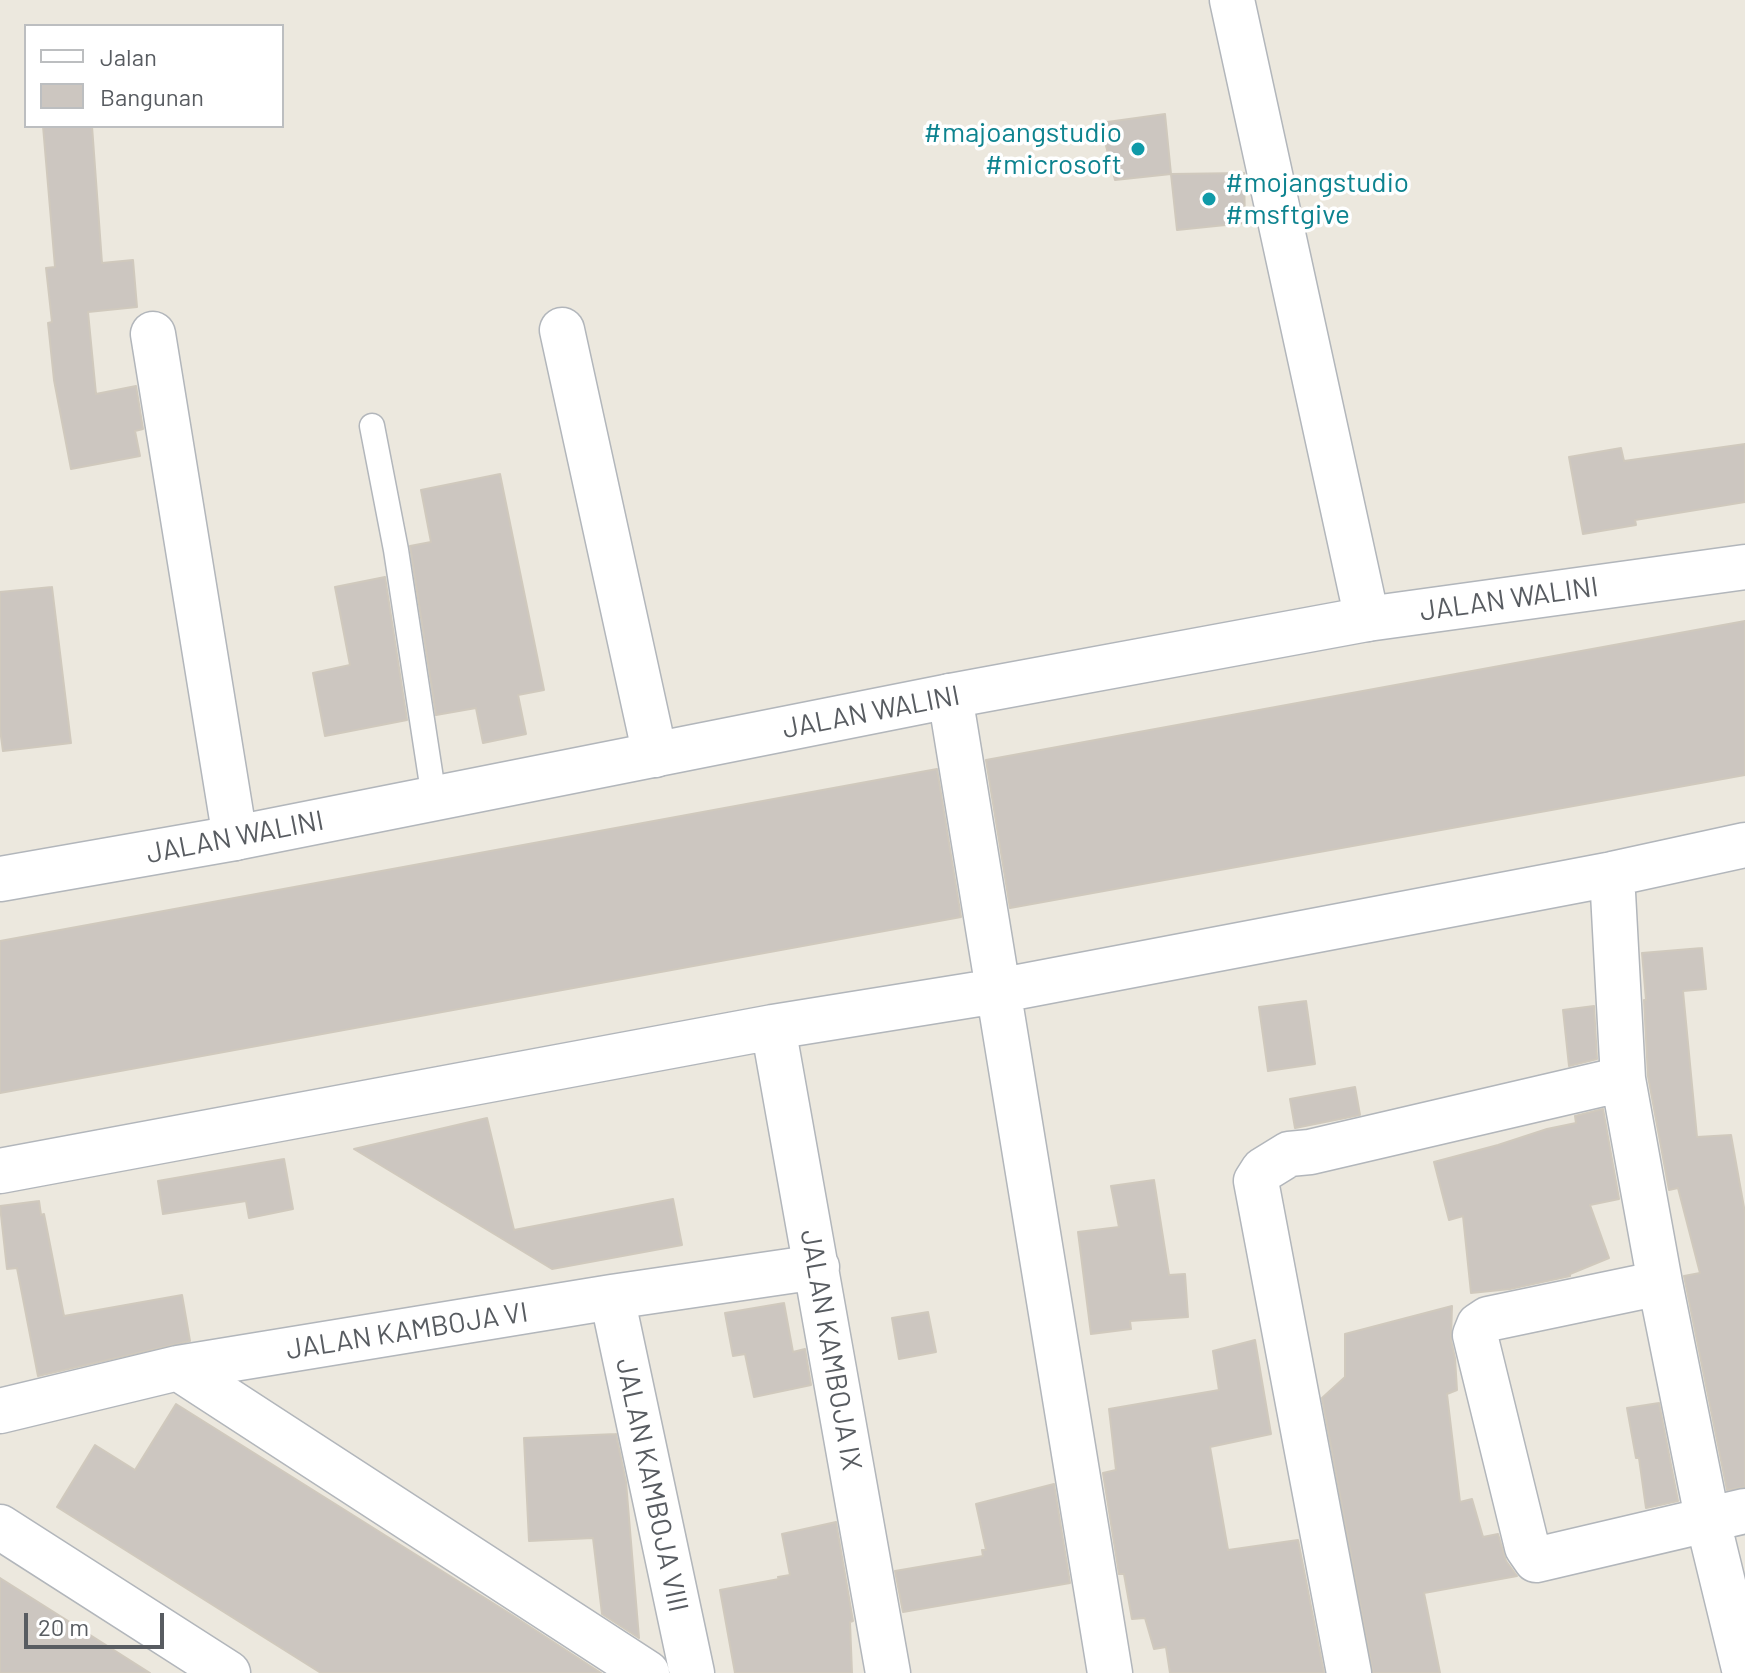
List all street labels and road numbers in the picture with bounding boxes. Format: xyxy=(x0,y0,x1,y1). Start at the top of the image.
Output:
street label: JALAN WALINI xyxy=(1418,570,1600,628)
street label: JALAN WALINI xyxy=(780,678,962,746)
street label: JALAN WALINI xyxy=(144,803,326,871)
street label: JALAN KAMBOJA IX xyxy=(793,1227,869,1473)
street label: JALAN KAMBOJA VI xyxy=(284,1295,530,1367)
street label: JALAN KAMBOJA VIII xyxy=(609,1355,695,1615)

